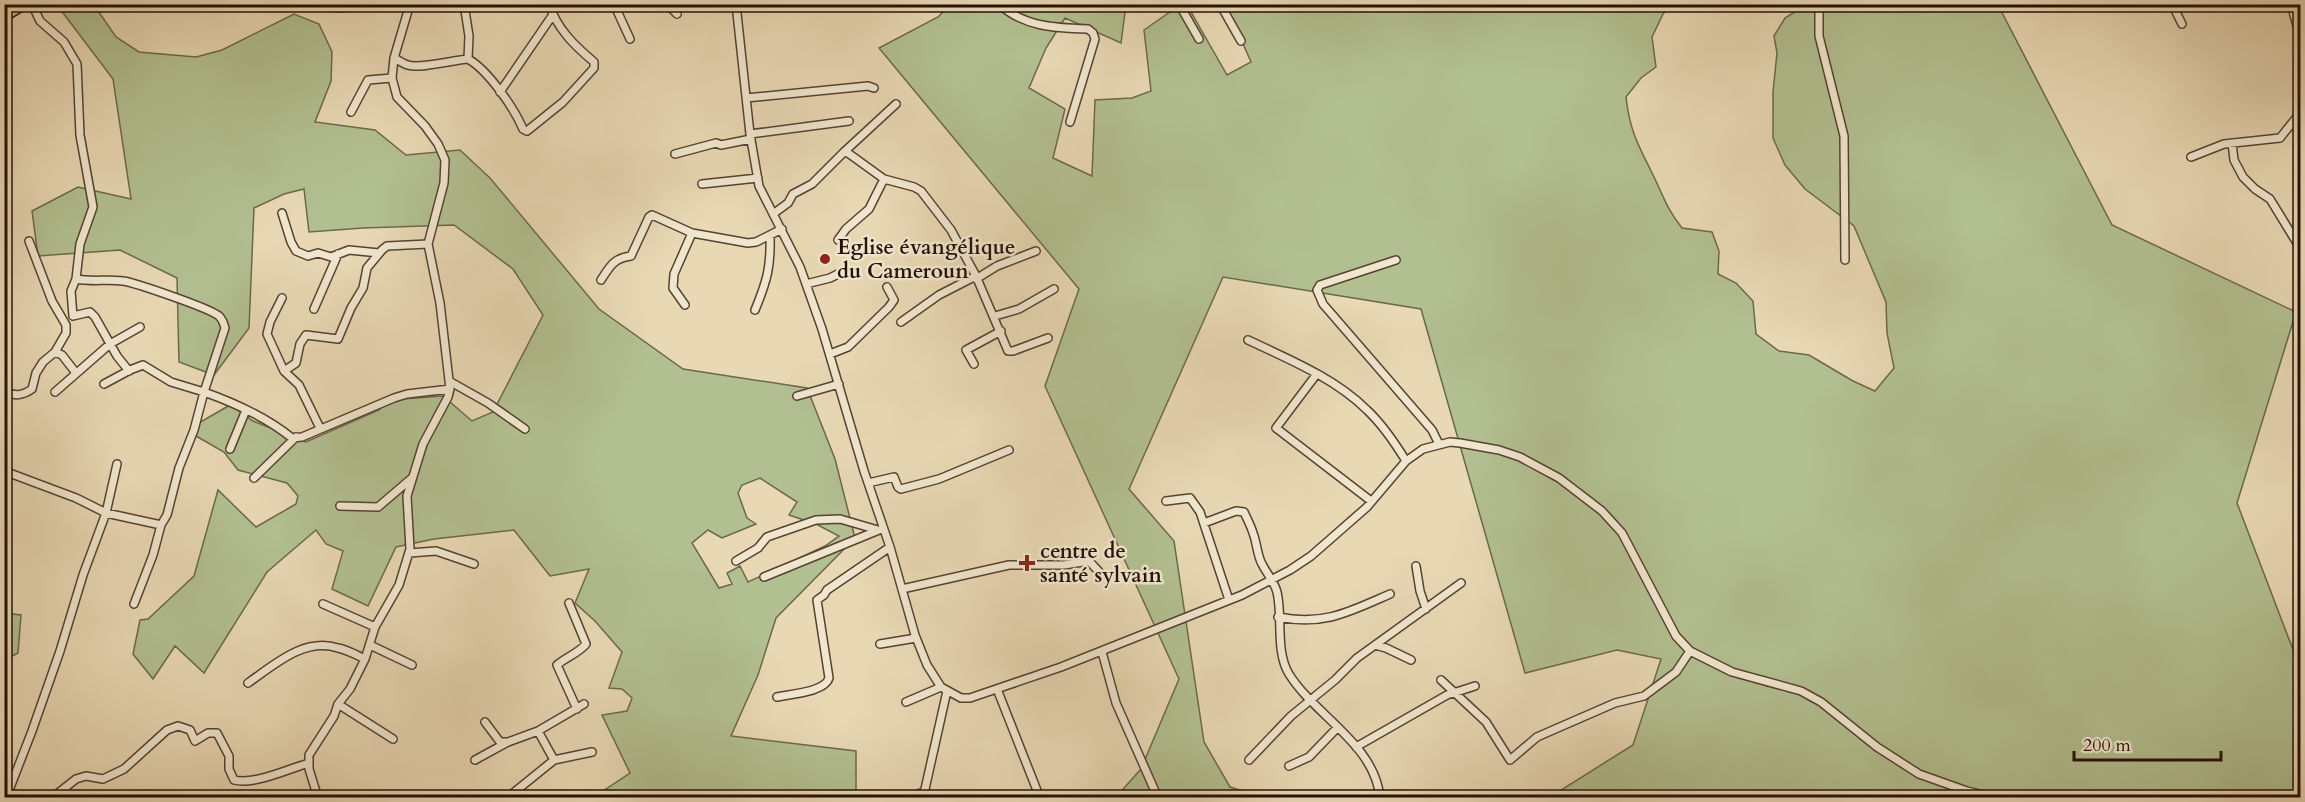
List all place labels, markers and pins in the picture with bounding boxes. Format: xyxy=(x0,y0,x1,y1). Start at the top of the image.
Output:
place label: Eglise évangélique du Cameroun xyxy=(837,233,1016,286)
marker: Eglise évangélique du Cameroun xyxy=(818,252,832,266)
place label: centre de santé sylvain xyxy=(1040,537,1162,590)
marker: centre de santé sylvain xyxy=(1018,554,1036,572)

